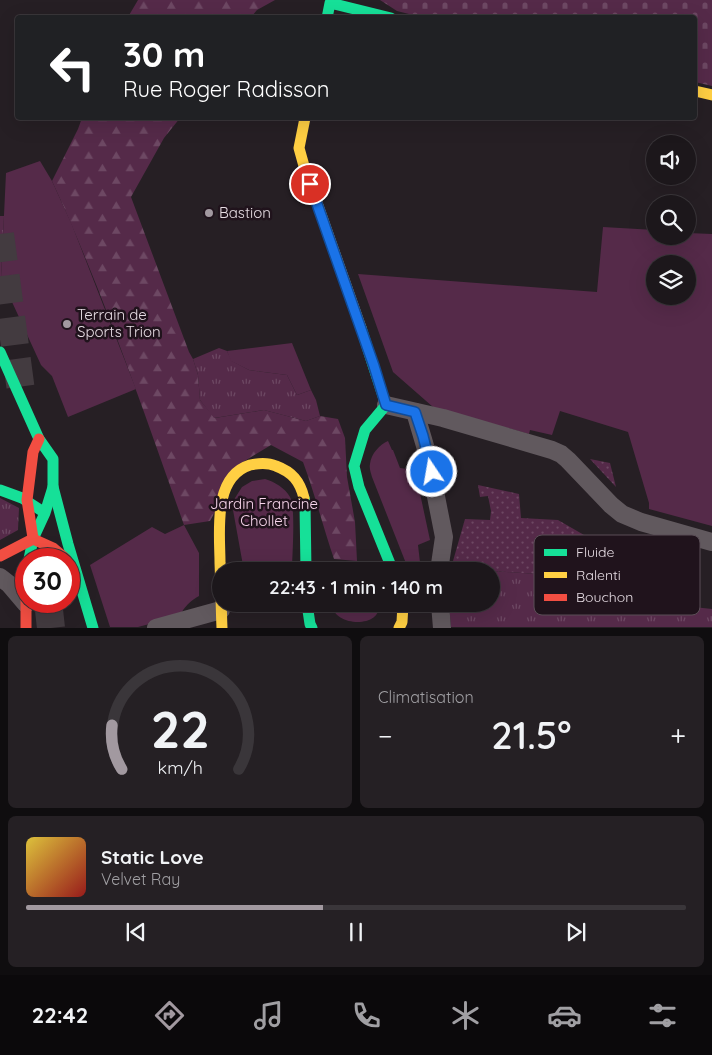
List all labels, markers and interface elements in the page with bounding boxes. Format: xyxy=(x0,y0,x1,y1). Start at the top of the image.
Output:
text: 30 m xyxy=(123,32,205,76)
icon: left xyxy=(40,35,105,100)
text: Rue Roger Radisson xyxy=(123,75,329,103)
map controls xyxy=(646,135,696,305)
button: sound xyxy=(646,135,696,185)
pin xyxy=(289,163,331,205)
icon: arrive xyxy=(296,170,324,198)
button: search xyxy=(646,195,696,245)
place label: Bastion xyxy=(219,203,271,222)
marker: Bastion xyxy=(203,207,215,219)
button: layers xyxy=(646,255,696,305)
place label: Terrain de Sports Trion xyxy=(77,305,161,341)
marker: Terrain de Sports Trion xyxy=(61,318,73,330)
position arrow xyxy=(405,445,457,497)
park label: Jardin Francine Chollet xyxy=(210,494,318,530)
legend xyxy=(534,535,700,615)
text: Fluide xyxy=(576,543,615,561)
speed limit sign: 30 xyxy=(15,548,80,613)
text: Ralenti xyxy=(576,566,621,584)
text: 22:43 · 1 min · 140 m xyxy=(269,575,443,599)
text: Bouchon xyxy=(576,588,633,606)
text: Climatisation xyxy=(378,687,474,707)
text: 22 xyxy=(150,696,210,761)
text: 21.5° xyxy=(491,711,572,759)
text: − xyxy=(378,718,393,753)
text: + xyxy=(670,718,686,753)
text: km/h xyxy=(157,756,203,778)
text: Static Love xyxy=(101,845,204,869)
text: Velvet Ray xyxy=(101,869,180,889)
icon: previous xyxy=(122,918,150,946)
icon: pause xyxy=(342,918,370,946)
icon: next xyxy=(562,918,590,946)
icon: directions xyxy=(152,998,187,1033)
icon: music xyxy=(251,998,286,1033)
icon: phone xyxy=(349,998,384,1033)
icon: climate xyxy=(448,998,483,1033)
icon: car xyxy=(547,998,582,1033)
icon: filters xyxy=(645,998,680,1033)
text: 22:42 xyxy=(32,1001,88,1029)

